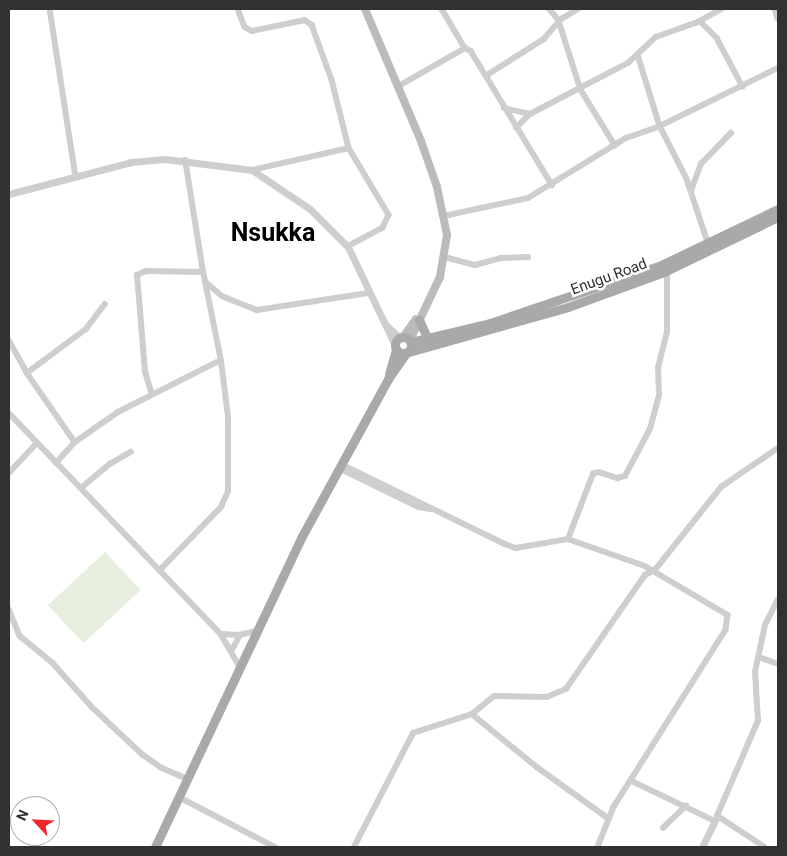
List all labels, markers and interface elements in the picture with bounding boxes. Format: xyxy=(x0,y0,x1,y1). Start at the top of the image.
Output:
district label: Nsukka xyxy=(231,218,315,248)
street label: Enugu Road xyxy=(568,255,650,299)
north arrow xyxy=(10,796,60,846)
text: N xyxy=(13,807,32,823)

